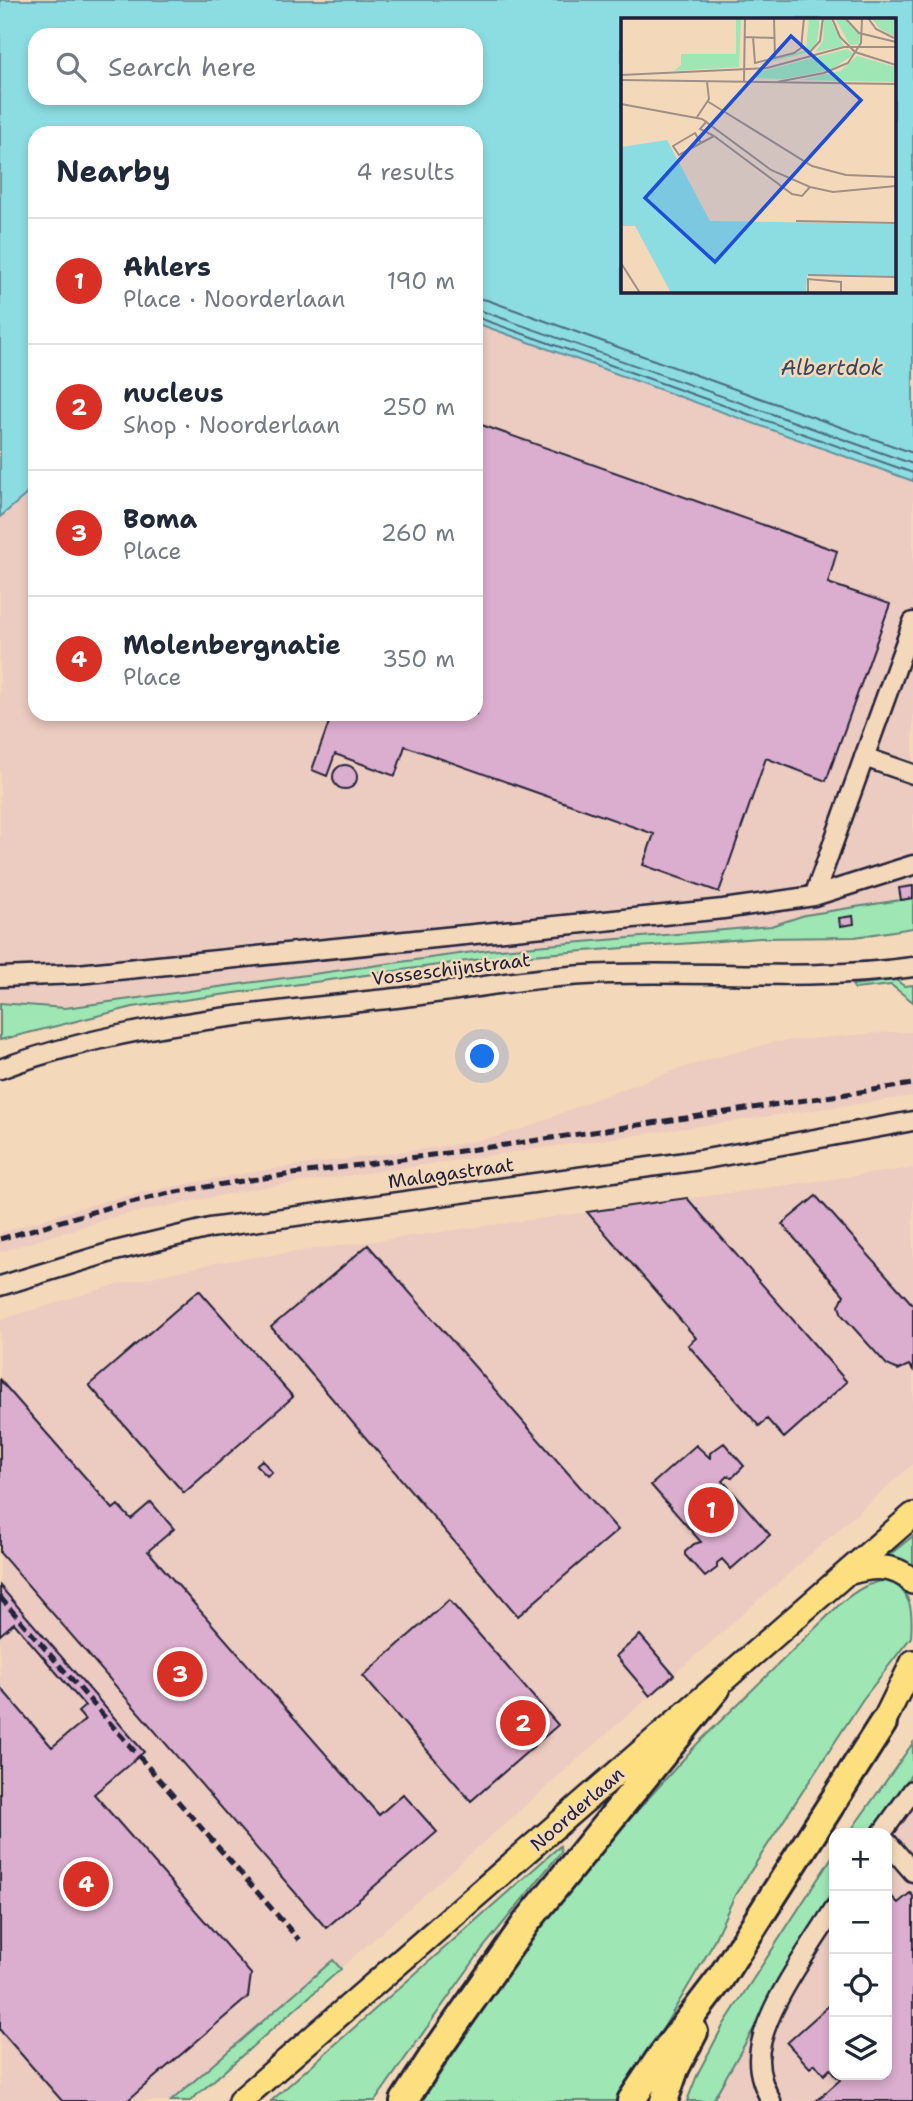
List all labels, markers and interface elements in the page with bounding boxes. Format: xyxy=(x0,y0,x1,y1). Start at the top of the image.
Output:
inset map xyxy=(621,18,895,292)
search box xyxy=(28,28,483,105)
icon: search xyxy=(52,48,90,86)
text: Search here xyxy=(108,49,257,84)
text: Nearby xyxy=(56,151,171,192)
text: 4 results xyxy=(356,157,455,187)
text: Ahlers xyxy=(123,249,211,284)
text: 1 xyxy=(74,266,84,296)
text: 190 m xyxy=(387,266,455,296)
text: Place · Noorderlaan xyxy=(123,284,345,314)
water label: Albertdok xyxy=(781,354,883,382)
text: nucleus xyxy=(123,375,224,410)
text: 2 xyxy=(71,392,87,422)
text: 250 m xyxy=(382,392,455,422)
text: Shop · Noorderlaan xyxy=(123,410,340,440)
text: Boma xyxy=(123,501,197,536)
text: 3 xyxy=(71,518,87,548)
text: 260 m xyxy=(381,518,455,548)
text: Place xyxy=(123,536,182,566)
text: Molenbergnatie xyxy=(123,627,341,662)
text: 4 xyxy=(71,644,87,674)
text: 350 m xyxy=(382,644,455,674)
text: Place xyxy=(123,662,182,692)
street label: Vosseschijnstraat xyxy=(370,947,532,991)
your location xyxy=(465,1039,499,1073)
street label: Malagastraat xyxy=(386,1152,516,1194)
pin: 1 xyxy=(688,1484,734,1536)
pin: 3 xyxy=(157,1648,203,1700)
pin: 2 xyxy=(500,1697,546,1749)
street label: Noorderlaan xyxy=(525,1761,629,1857)
map controls xyxy=(829,1828,892,2080)
button: + xyxy=(829,1828,892,1891)
pin: 4 xyxy=(63,1858,109,1910)
button: − xyxy=(829,1891,892,1954)
button: locate xyxy=(829,1954,892,2017)
button: layers xyxy=(829,2017,892,2080)

